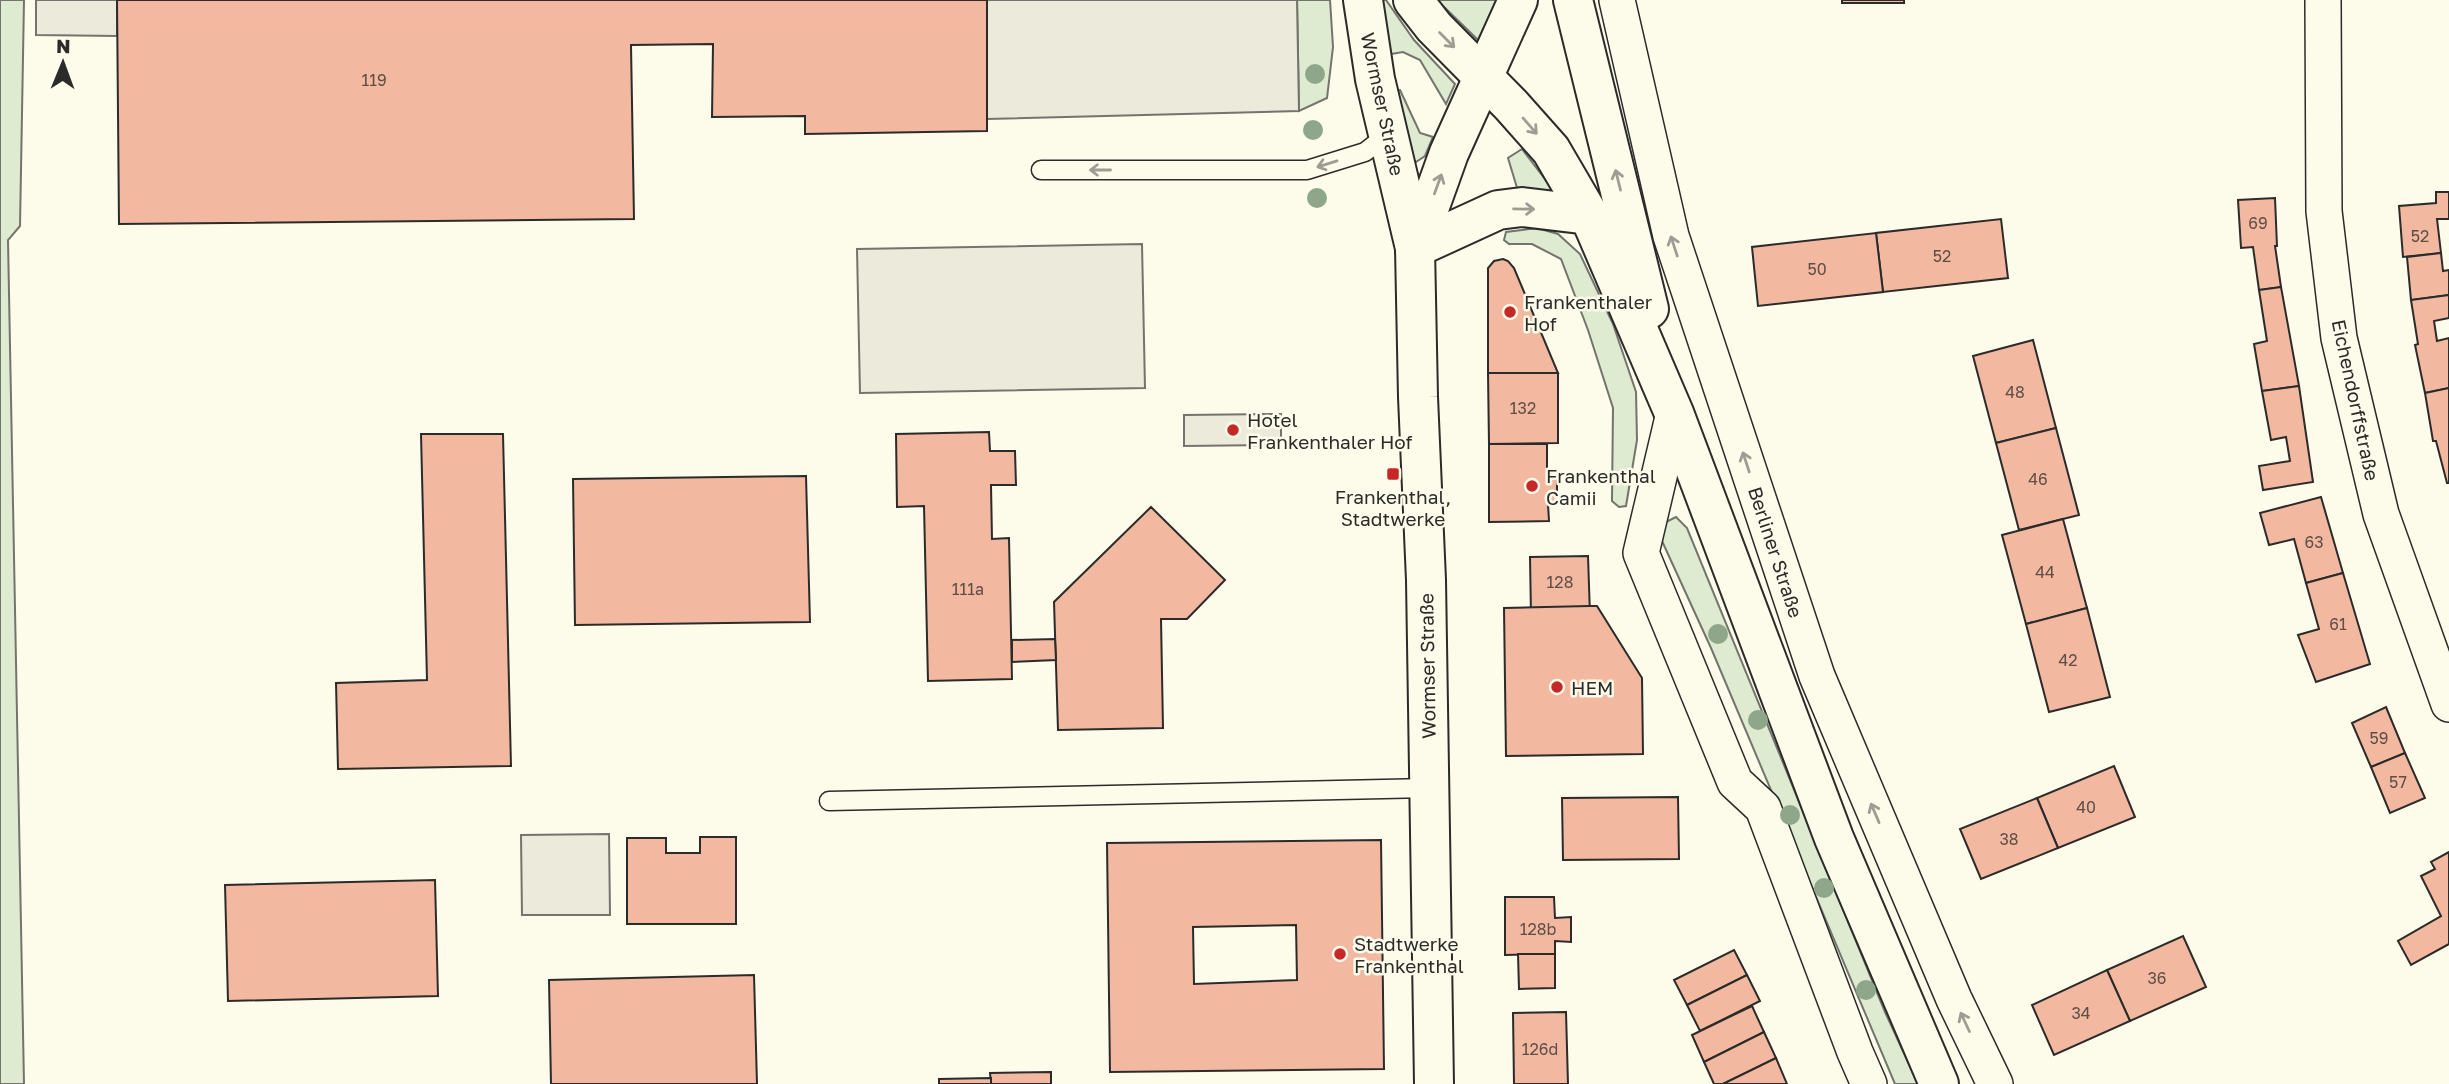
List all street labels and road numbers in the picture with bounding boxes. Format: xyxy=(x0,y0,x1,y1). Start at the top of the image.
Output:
street label: Wormser Straße xyxy=(1357,30,1409,178)
street label: Eichendorffstraße xyxy=(2328,317,2384,483)
street label: Berliner Straße xyxy=(1744,483,1808,621)
street label: Wormser Straße xyxy=(1414,593,1440,739)

